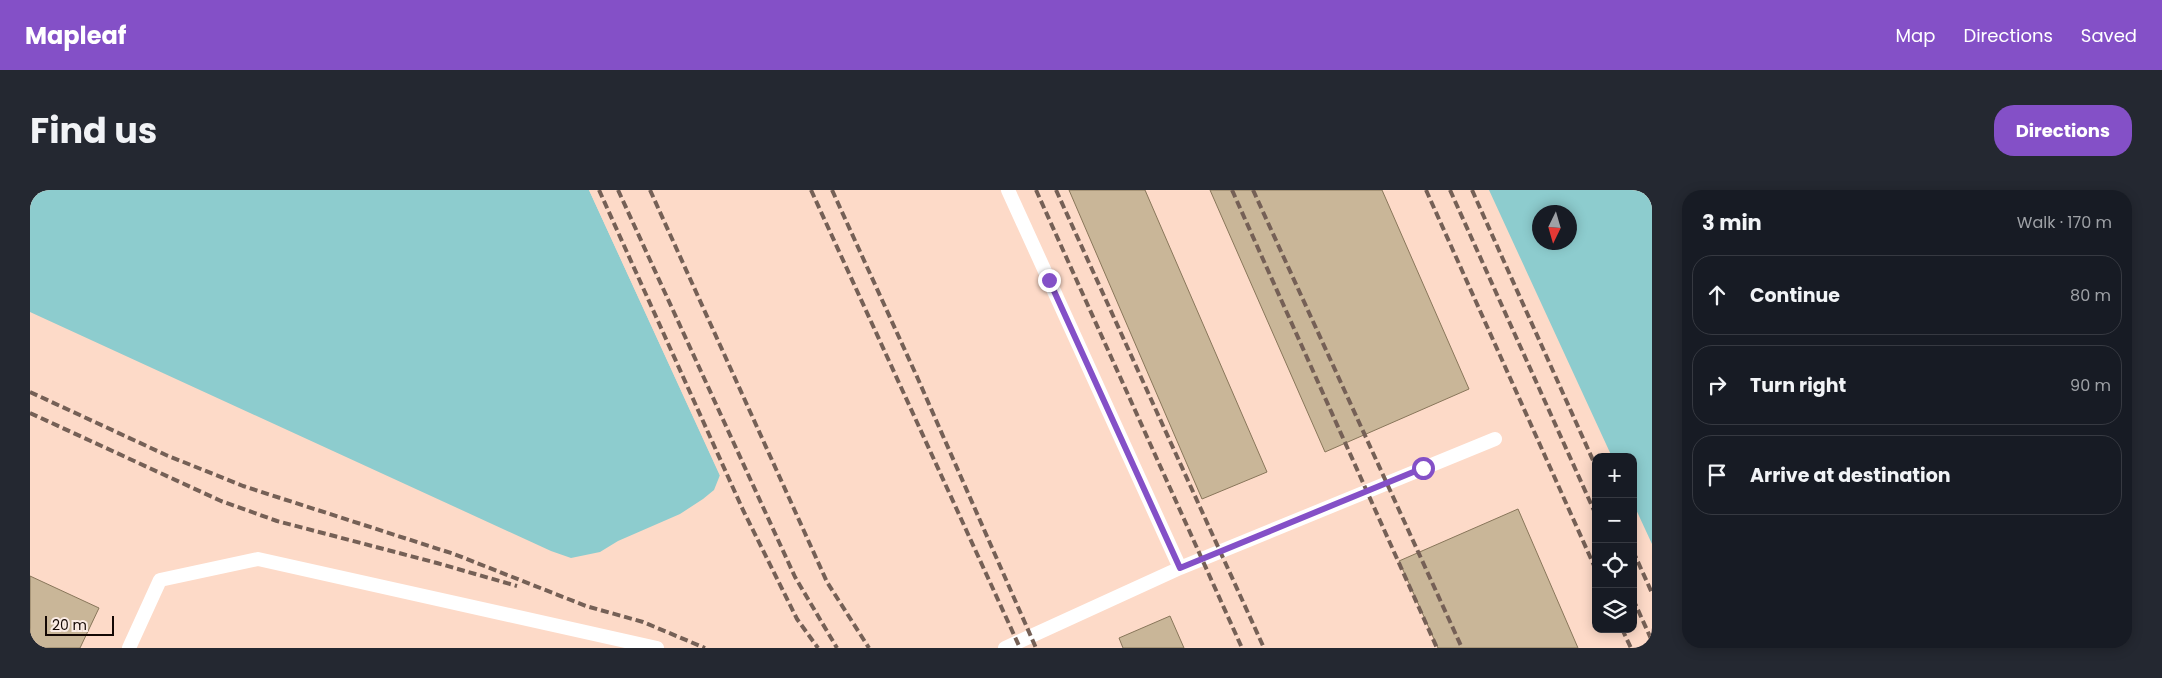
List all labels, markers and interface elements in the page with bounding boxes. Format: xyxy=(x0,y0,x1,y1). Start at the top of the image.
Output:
text: Mapleaf xyxy=(25,19,126,52)
text: Map xyxy=(1896,23,1935,48)
text: Directions xyxy=(1963,23,2053,48)
text: Saved xyxy=(2081,23,2137,48)
button: Directions xyxy=(1994,105,2132,156)
text: Find us xyxy=(30,106,157,155)
north arrow xyxy=(1532,205,1577,250)
text: 3 min xyxy=(1702,208,1762,237)
text: Walk · 170 m xyxy=(2017,211,2112,234)
route end xyxy=(1038,269,1061,292)
icon: ahead xyxy=(1703,281,1731,309)
text: Continue xyxy=(1750,282,1840,309)
text: 80 m xyxy=(2070,284,2111,307)
icon: right xyxy=(1703,371,1731,399)
text: Turn right xyxy=(1750,372,1846,399)
text: 90 m xyxy=(2070,374,2111,397)
map controls xyxy=(1592,453,1637,633)
button: + xyxy=(1592,453,1637,498)
route start xyxy=(1412,457,1435,480)
icon: arrive xyxy=(1703,461,1731,489)
text: Arrive at destination xyxy=(1750,462,1951,489)
button: − xyxy=(1592,498,1637,543)
button: locate xyxy=(1592,543,1637,588)
button: layers xyxy=(1592,588,1637,633)
scale bar xyxy=(45,613,114,636)
text: 20 m xyxy=(52,615,87,635)

